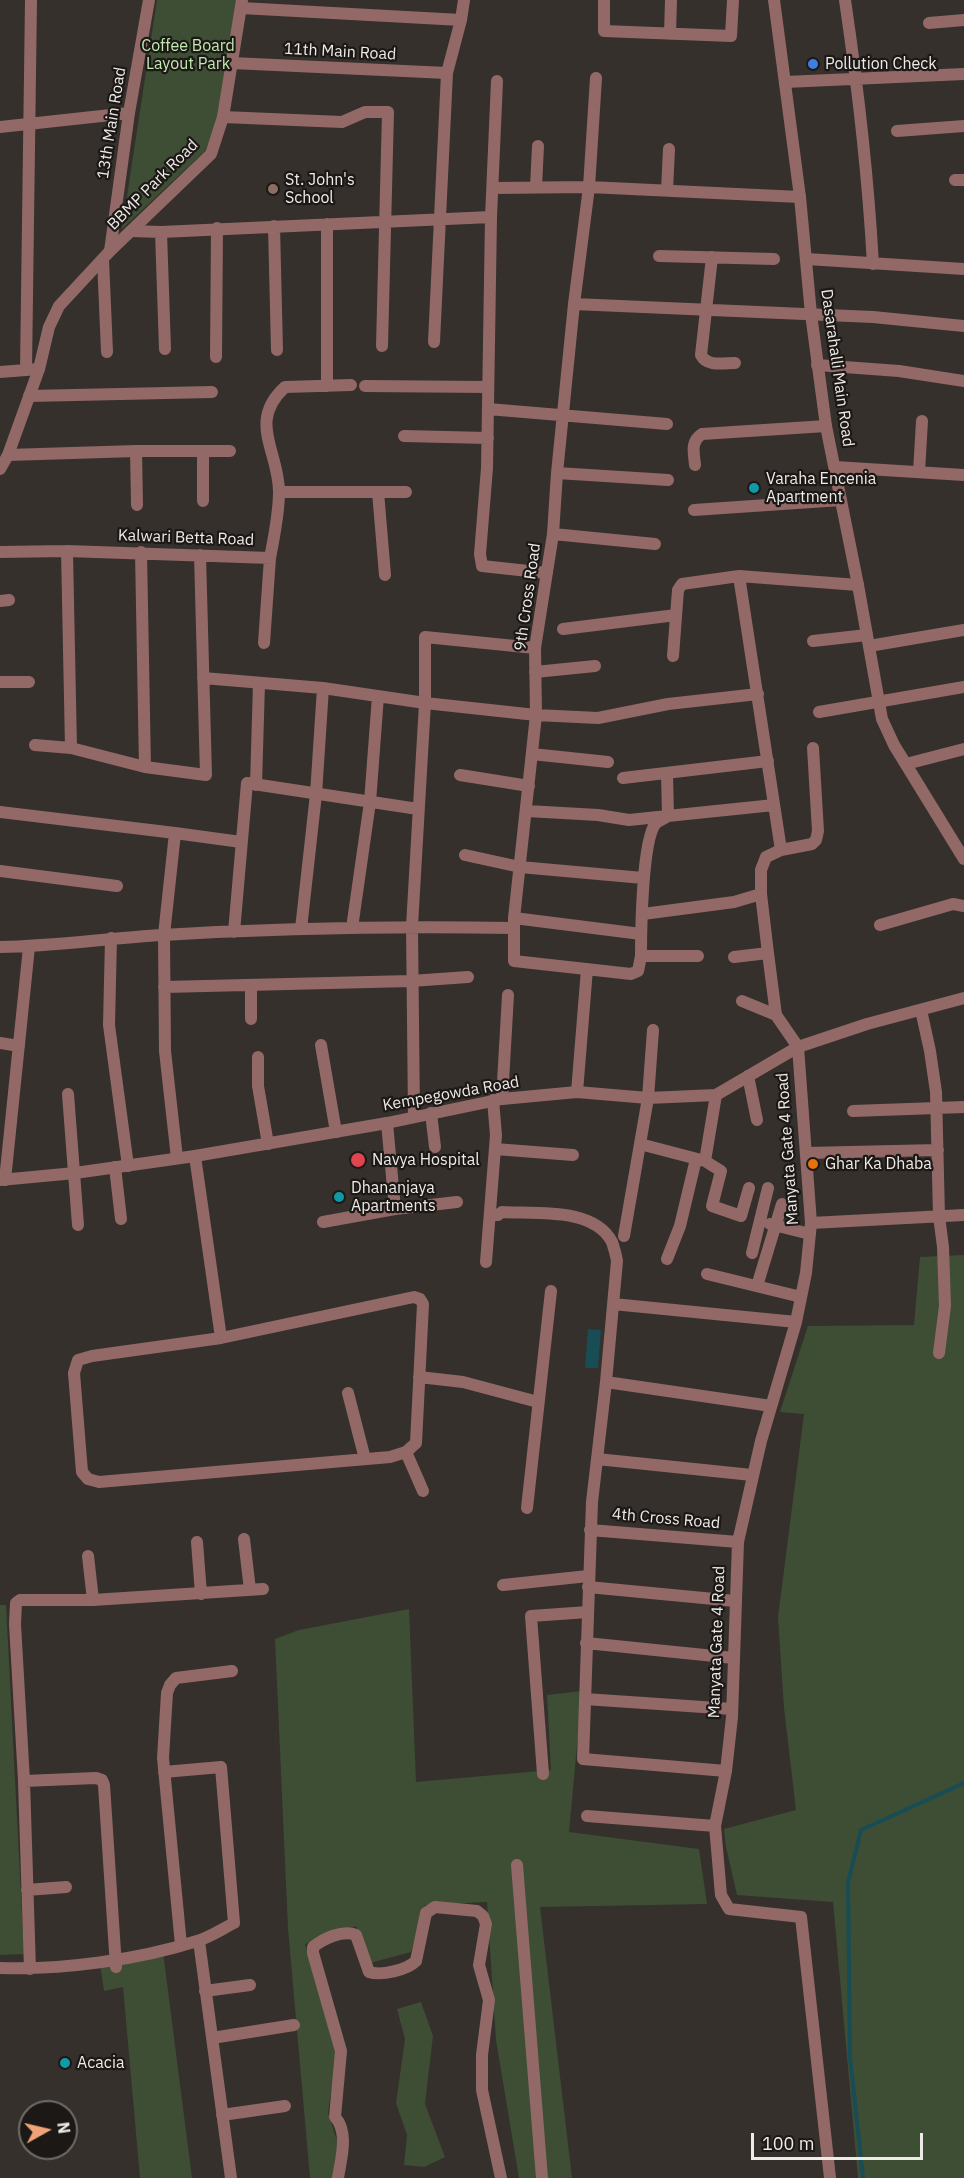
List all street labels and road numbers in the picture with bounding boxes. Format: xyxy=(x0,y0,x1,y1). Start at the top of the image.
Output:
street label: 11th Main Road xyxy=(283,39,397,65)
street label: 13th Main Road xyxy=(94,66,130,180)
street label: BBMP Park Road xyxy=(104,136,202,234)
street label: Dasarahalli Main Road xyxy=(816,288,858,448)
street label: Kalwari Betta Road xyxy=(117,526,255,550)
street label: 9th Cross Road xyxy=(511,542,545,652)
street label: Manyata Gate 4 Road xyxy=(773,1072,803,1226)
street label: Kempegowda Road xyxy=(381,1073,521,1115)
street label: 4th Cross Road xyxy=(611,1505,721,1533)
street label: Manyata Gate 4 Road xyxy=(705,1565,729,1719)

